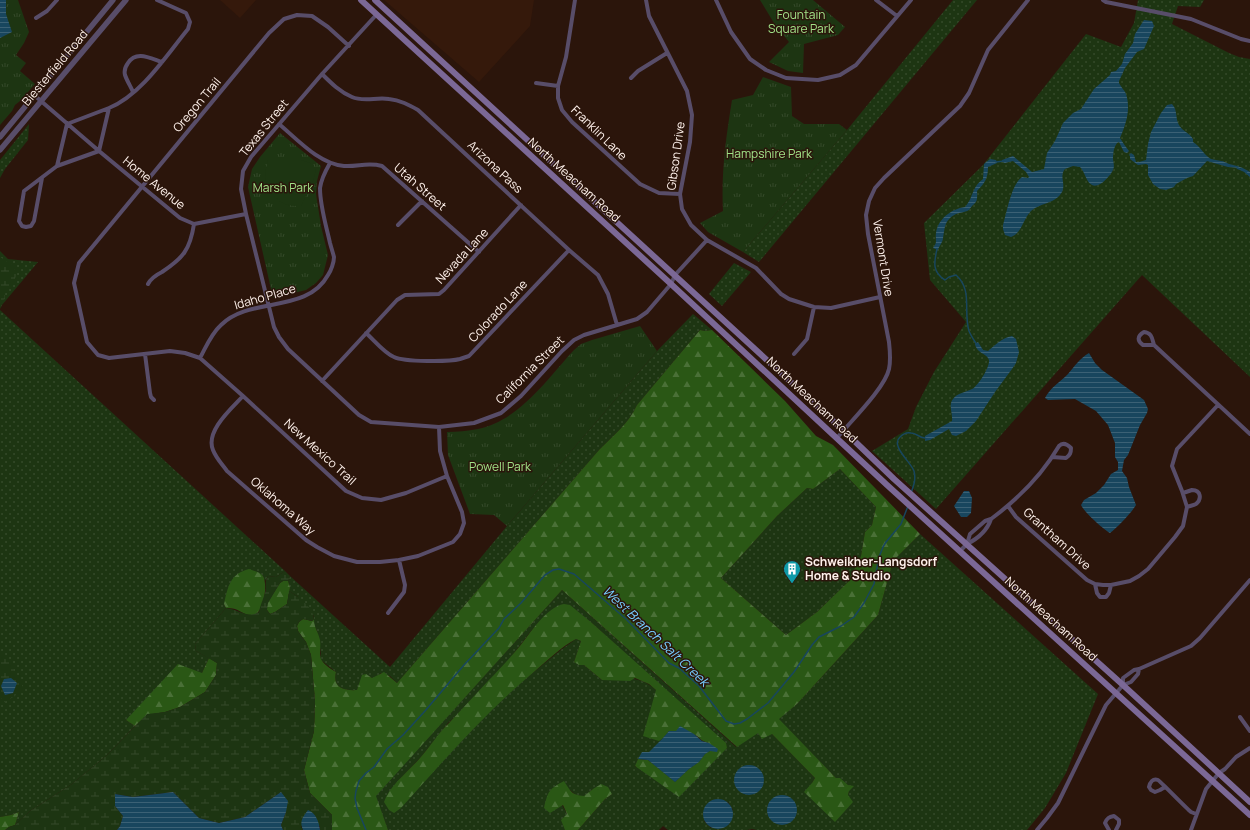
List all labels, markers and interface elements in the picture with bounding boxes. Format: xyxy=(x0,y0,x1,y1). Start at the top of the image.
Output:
park label: Fountain Square Park xyxy=(768,6,835,37)
street label: Biesterfield Road xyxy=(18,26,91,109)
street label: Oregon Trail xyxy=(169,74,225,136)
street label: Texas Street xyxy=(235,95,292,160)
street label: Franklin Lane xyxy=(568,102,631,164)
street label: Gibson Drive xyxy=(662,120,689,191)
street label: North Meacham Road xyxy=(524,133,624,226)
street label: Arizona Pass xyxy=(464,136,527,197)
park label: Hampshire Park xyxy=(726,145,813,162)
street label: Home Avenue xyxy=(119,152,189,213)
street label: Utah Street xyxy=(390,159,450,214)
park label: Marsh Park xyxy=(253,179,314,196)
street label: Vermont Drive xyxy=(869,218,898,298)
street label: Nevada Lane xyxy=(431,224,492,287)
street label: Colorado Lane xyxy=(464,276,531,346)
street label: Idaho Place xyxy=(232,280,298,313)
street label: California Street xyxy=(492,331,568,408)
street label: North Meacham Road xyxy=(763,353,862,446)
street label: New Mexico Trail xyxy=(281,415,360,489)
park label: Powell Park xyxy=(469,458,532,475)
street label: Oklahoma Way xyxy=(247,473,320,539)
street label: Grantham Drive xyxy=(1020,504,1095,574)
place label: Schweikher-Langsdorf Home & Studio xyxy=(805,553,938,584)
building icon: Schweikher-Langsdorf Home & Studio xyxy=(782,559,802,584)
street label: North Meacham Road xyxy=(1001,572,1101,665)
water label: West Branch Salt Creek xyxy=(599,582,715,692)

